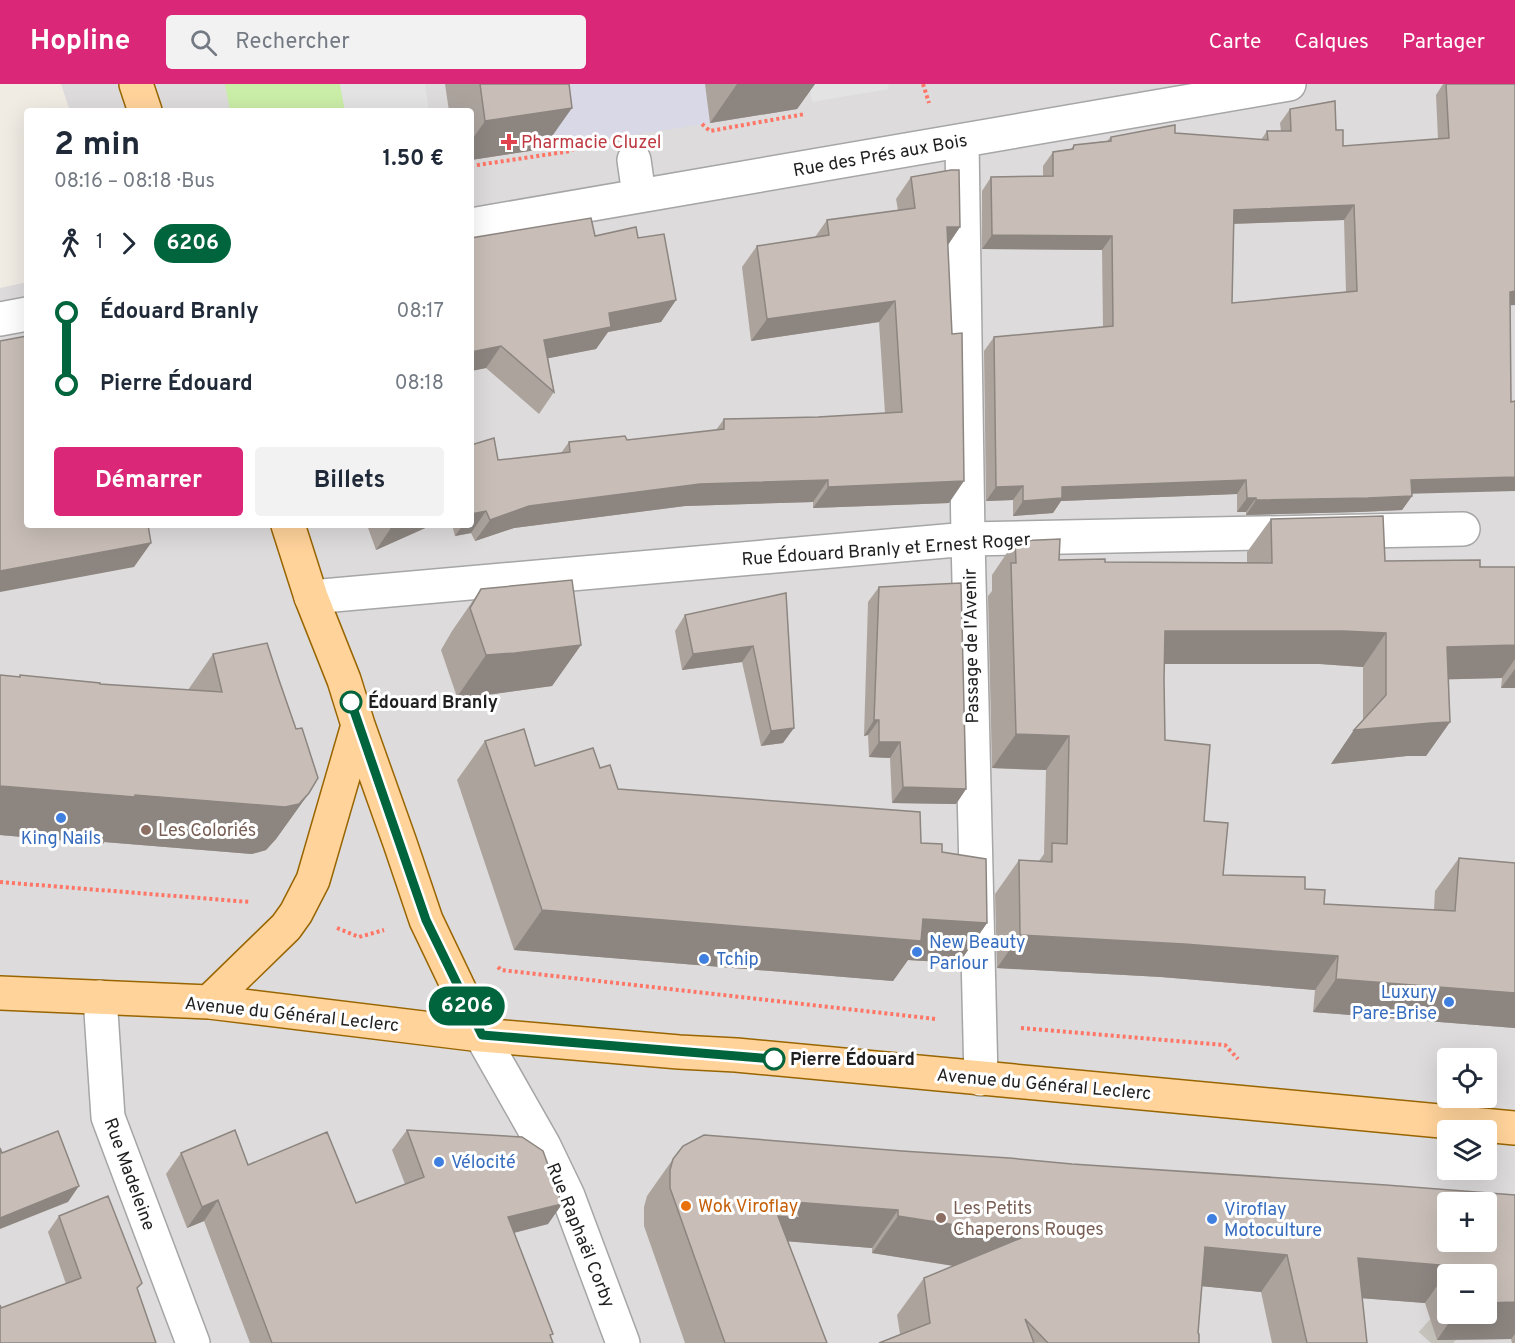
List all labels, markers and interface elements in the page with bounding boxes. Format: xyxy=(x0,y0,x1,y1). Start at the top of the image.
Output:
search box xyxy=(166,15,586,69)
text: Hopline xyxy=(30,24,130,60)
icon: search xyxy=(187,26,220,59)
text: Rechercher xyxy=(235,29,350,56)
text: Carte xyxy=(1209,29,1261,56)
text: Calques xyxy=(1294,29,1369,56)
text: Partager xyxy=(1402,29,1485,56)
text: 2 min xyxy=(54,125,140,167)
street label: Rue des Prés aux Bois xyxy=(791,130,969,183)
place label: Pharmacie Cluzel xyxy=(521,132,662,155)
marker: Pharmacie Cluzel xyxy=(502,135,516,149)
text: 1.50 € xyxy=(382,146,444,173)
text: 08:16 – 08:18 · Bus xyxy=(54,169,215,195)
icon: walk xyxy=(54,227,87,260)
icon: forward xyxy=(112,227,145,260)
text: 1 xyxy=(96,230,103,256)
text: 6206 xyxy=(166,230,219,257)
text: Édouard Branly xyxy=(100,299,259,326)
text: 08:17 xyxy=(397,299,444,325)
text: Pierre Édouard xyxy=(100,371,253,398)
text: 08:18 xyxy=(395,371,444,397)
button: Démarrer xyxy=(54,447,243,516)
button: Billets xyxy=(255,447,444,516)
street label: Rue Édouard Branly et Ernest Roger xyxy=(741,527,1031,572)
street label: Passage de l'Avenir xyxy=(960,568,985,724)
place label: Édouard Branly xyxy=(368,690,498,715)
marker: Édouard Branly xyxy=(340,691,362,713)
marker: King Nails xyxy=(54,811,68,825)
place label: Les Coloriés xyxy=(158,820,256,843)
marker: Les Coloriés xyxy=(139,823,153,837)
place label: King Nails xyxy=(21,828,101,851)
place label: New Beauty Parlour xyxy=(929,932,1026,976)
marker: New Beauty Parlour xyxy=(910,945,924,959)
place label: Tchip xyxy=(716,949,759,972)
marker: Tchip xyxy=(697,952,711,966)
place label: Luxury Pare-Brise xyxy=(1352,982,1437,1026)
line badge: 6206 xyxy=(425,986,509,1026)
street label: Avenue du Général Leclerc xyxy=(184,993,400,1038)
text: 6206 xyxy=(441,993,493,1020)
marker: Luxury Pare-Brise xyxy=(1442,995,1456,1009)
place label: Pierre Édouard xyxy=(790,1047,915,1072)
marker: Pierre Édouard xyxy=(763,1048,785,1070)
map controls xyxy=(1437,1048,1497,1324)
button: locate xyxy=(1437,1048,1497,1108)
street label: Avenue du Général Leclerc xyxy=(936,1065,1152,1106)
street label: Rue Madeleine xyxy=(98,1115,160,1234)
button: layers xyxy=(1437,1120,1497,1180)
place label: Vélocité xyxy=(451,1152,516,1175)
marker: Vélocité xyxy=(432,1155,446,1169)
street label: Rue Raphaël Corby xyxy=(540,1160,619,1311)
button: + xyxy=(1437,1192,1497,1252)
place label: Wok Viroflay xyxy=(698,1196,798,1219)
place label: Les Petits Chaperons Rouges xyxy=(953,1198,1104,1242)
marker: Wok Viroflay xyxy=(679,1199,693,1213)
place label: Viroflay Motoculture xyxy=(1224,1199,1322,1243)
marker: Les Petits Chaperons Rouges xyxy=(934,1211,948,1225)
marker: Viroflay Motoculture xyxy=(1205,1212,1219,1226)
button: − xyxy=(1437,1264,1497,1324)

